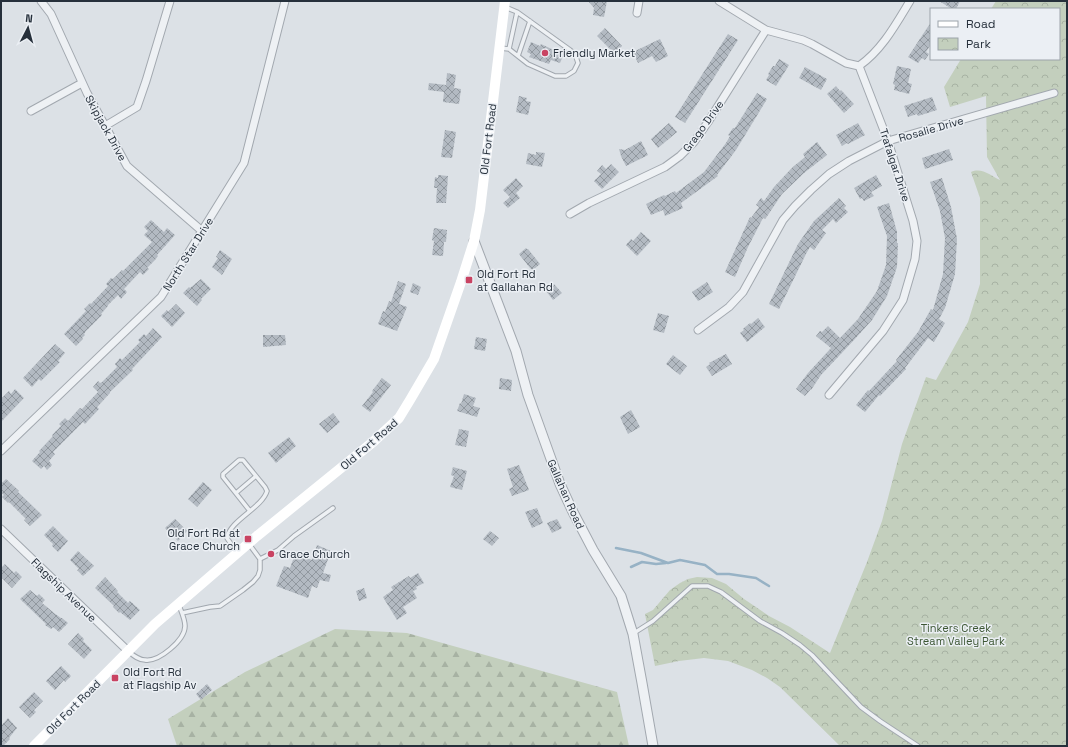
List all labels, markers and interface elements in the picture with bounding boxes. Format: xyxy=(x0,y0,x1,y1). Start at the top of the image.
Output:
north arrow xyxy=(8,8,48,48)
legend xyxy=(930,8,1060,60)
text: N xyxy=(25,11,33,25)
text: Road xyxy=(966,16,995,32)
text: Park xyxy=(966,36,991,52)
place label: Friendly Market xyxy=(553,46,635,60)
marker: Friendly Market xyxy=(540,48,550,58)
street label: Skipjack Drive xyxy=(82,93,130,163)
street label: Grago Drive xyxy=(680,97,726,155)
street label: Old Fort Road xyxy=(477,103,499,175)
street label: Rosalie Drive xyxy=(897,113,965,145)
street label: Trafalgar Drive xyxy=(877,127,913,203)
street label: North Star Drive xyxy=(160,215,216,293)
place label: Old Fort Rd at Gallahan Rd xyxy=(477,267,553,294)
marker: Old Fort Rd at Gallahan Rd xyxy=(464,275,474,285)
street label: Old Fort Road xyxy=(337,415,401,473)
street label: Gallahan Road xyxy=(544,457,588,531)
place label: Old Fort Rd at Grace Church xyxy=(167,526,240,553)
marker: Old Fort Rd at Grace Church xyxy=(243,534,253,544)
place label: Grace Church xyxy=(279,547,350,561)
marker: Grace Church xyxy=(266,549,276,559)
street label: Flagship Avenue xyxy=(28,555,100,625)
park label: Tinkers Creek Stream Valley Park xyxy=(907,621,1005,648)
place label: Old Fort Rd at Flagship Av xyxy=(123,665,196,692)
marker: Old Fort Rd at Flagship Av xyxy=(110,673,120,683)
street label: Old Fort Road xyxy=(43,677,103,737)

